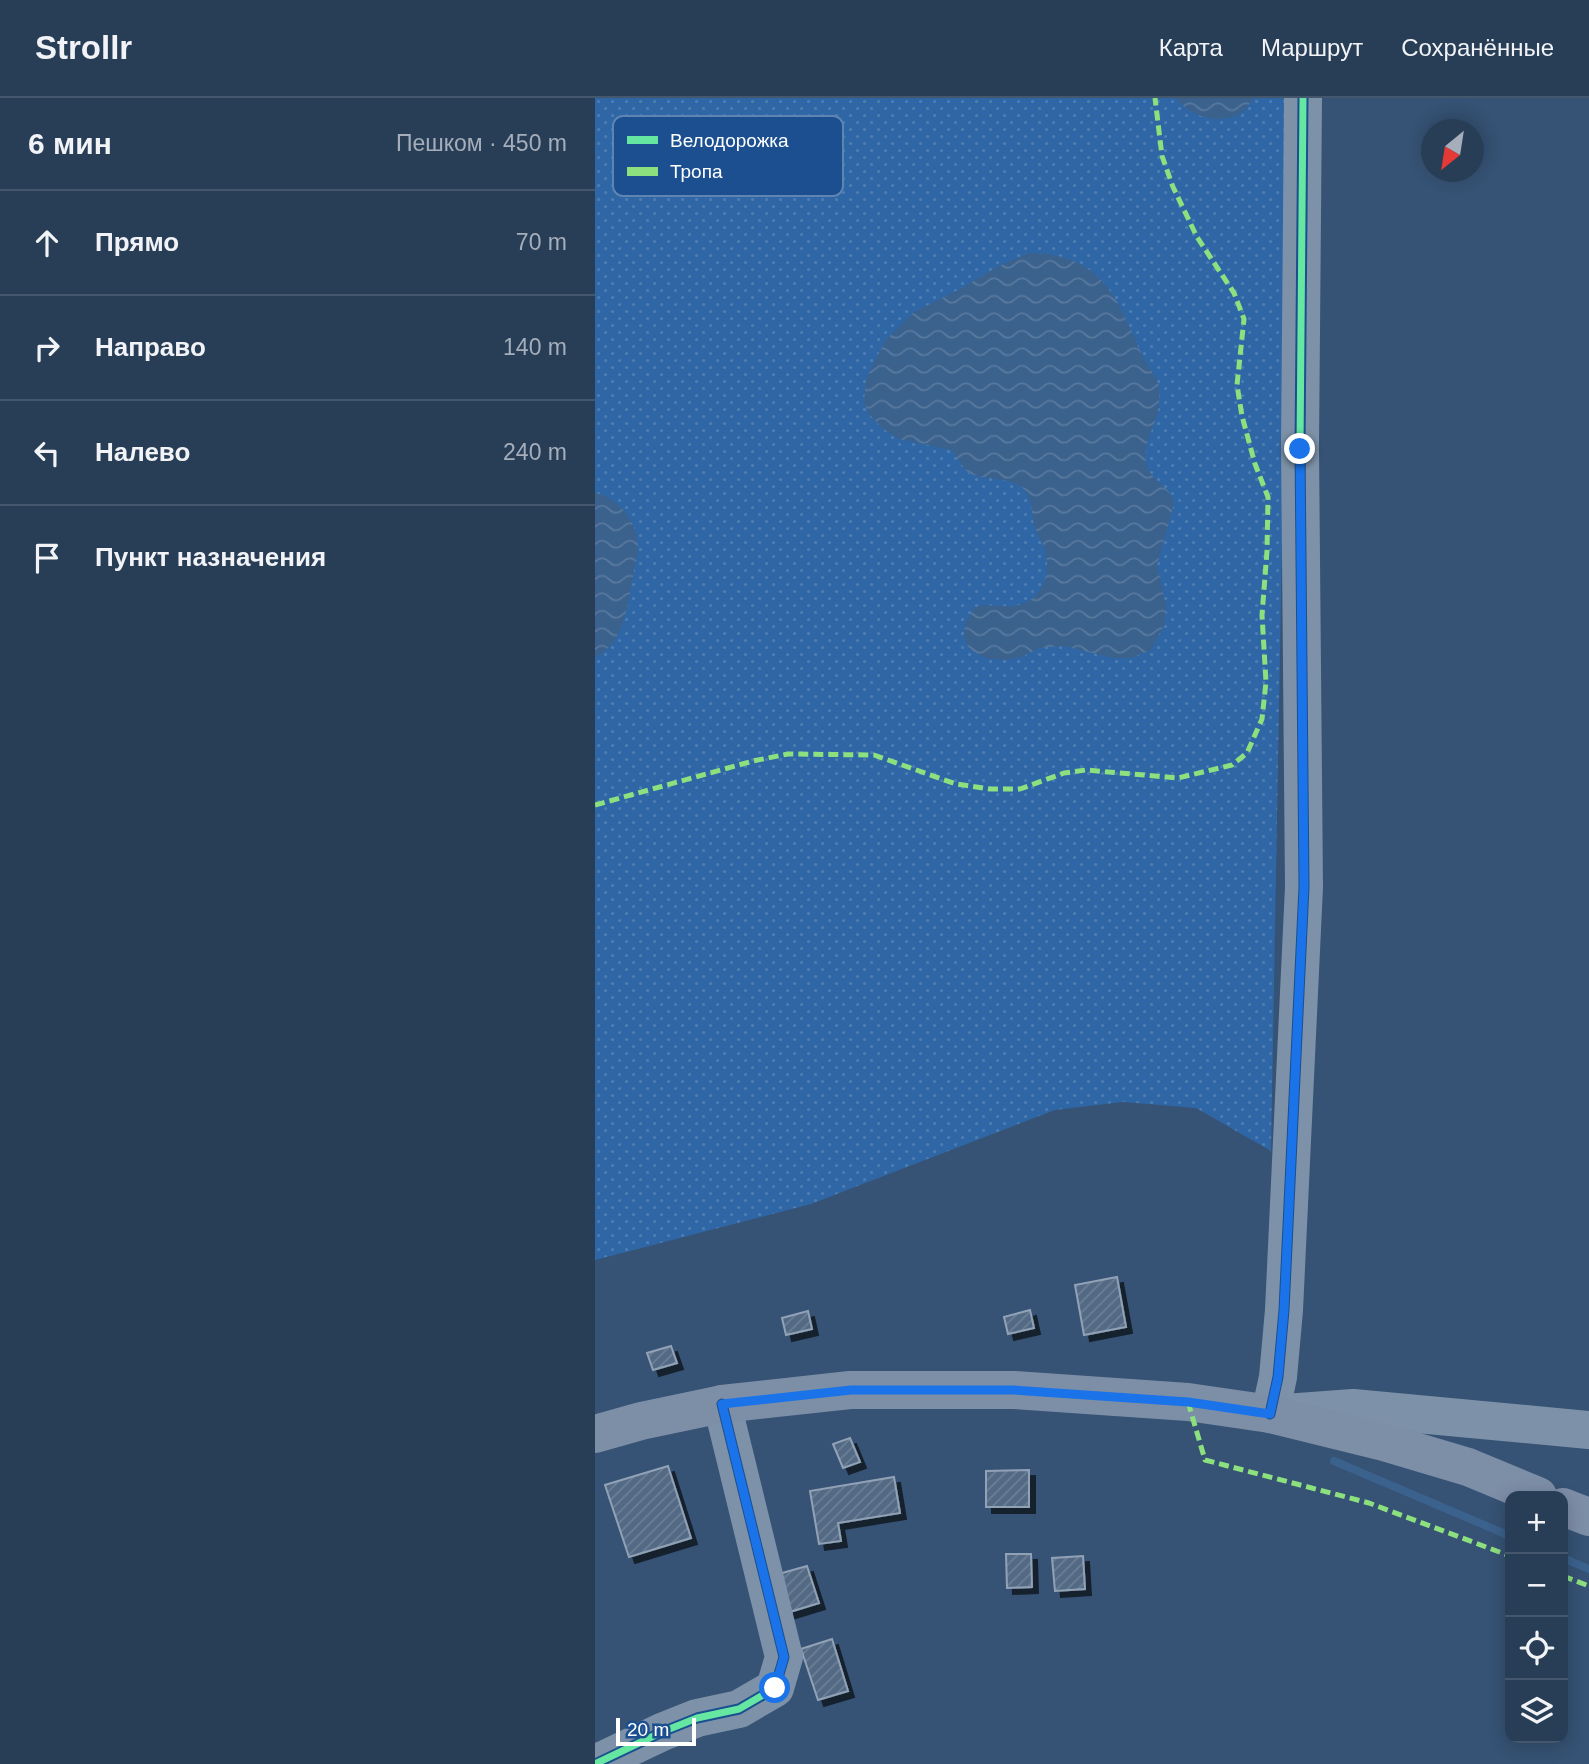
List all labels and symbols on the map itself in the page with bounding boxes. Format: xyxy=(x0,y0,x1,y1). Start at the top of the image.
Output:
legend xyxy=(613,116,843,196)
north arrow xyxy=(1421,119,1484,182)
text: Велодорожка xyxy=(670,130,789,151)
text: Тропа xyxy=(670,161,723,182)
route end xyxy=(1284,433,1315,464)
route start xyxy=(759,1672,790,1703)
scale bar xyxy=(616,1715,697,1747)

